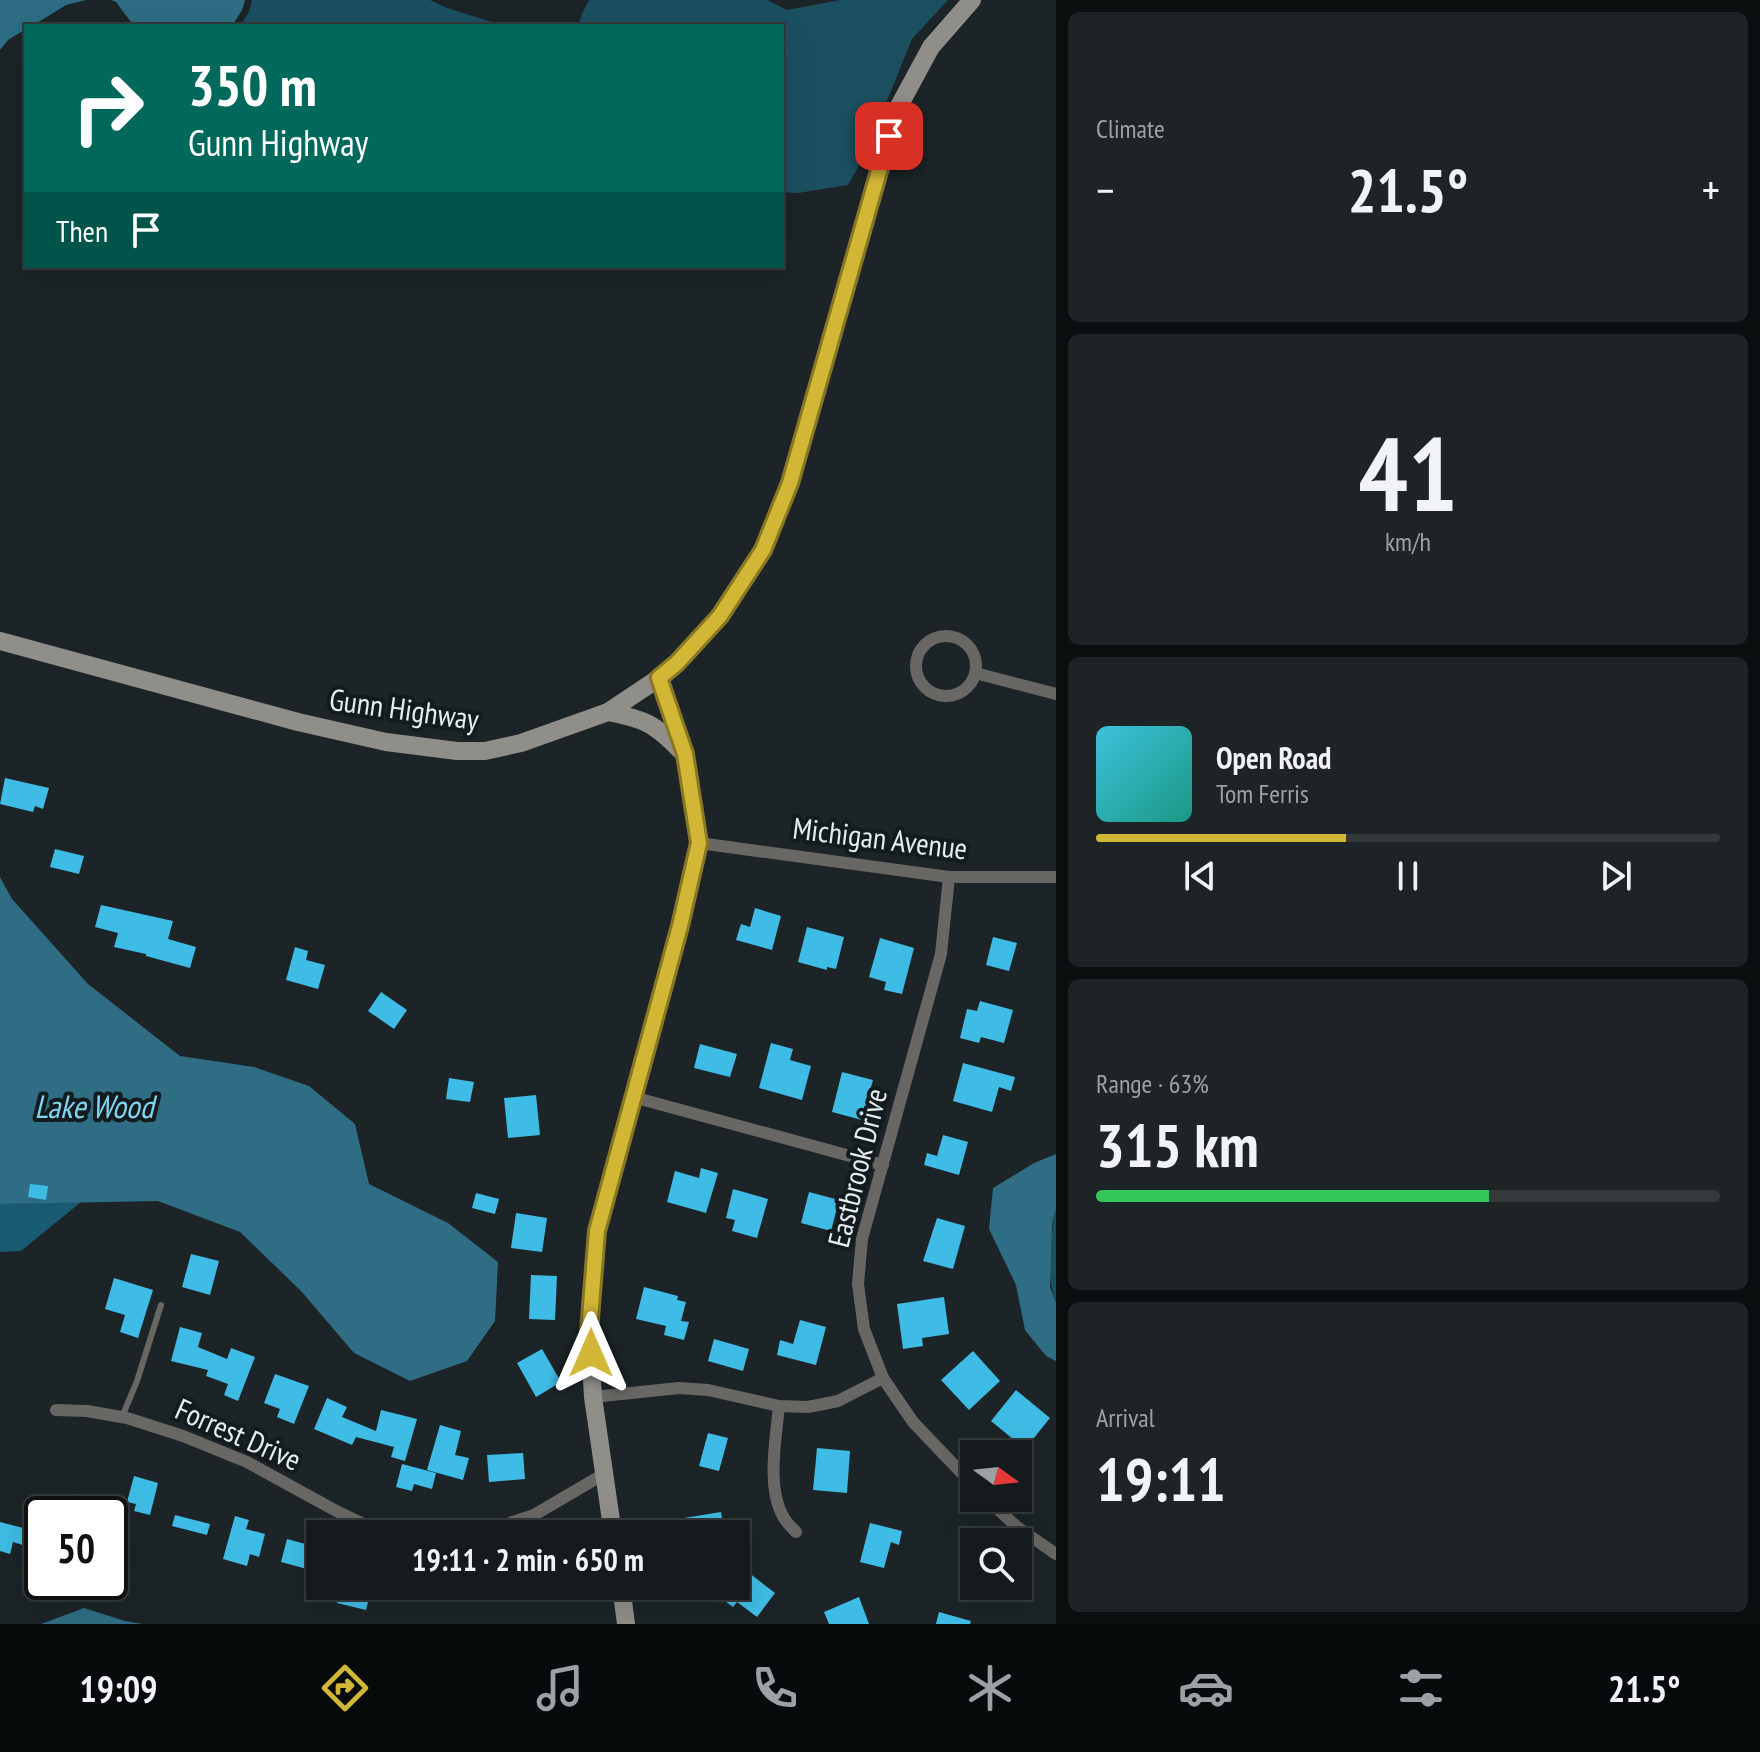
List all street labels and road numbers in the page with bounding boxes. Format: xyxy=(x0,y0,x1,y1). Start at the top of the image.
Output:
street label: Gunn Highway xyxy=(327,679,482,738)
street label: Michigan Avenue xyxy=(791,807,970,868)
street label: Eastbrook Drive xyxy=(818,1084,895,1251)
street label: Forrest Drive xyxy=(170,1389,307,1479)

